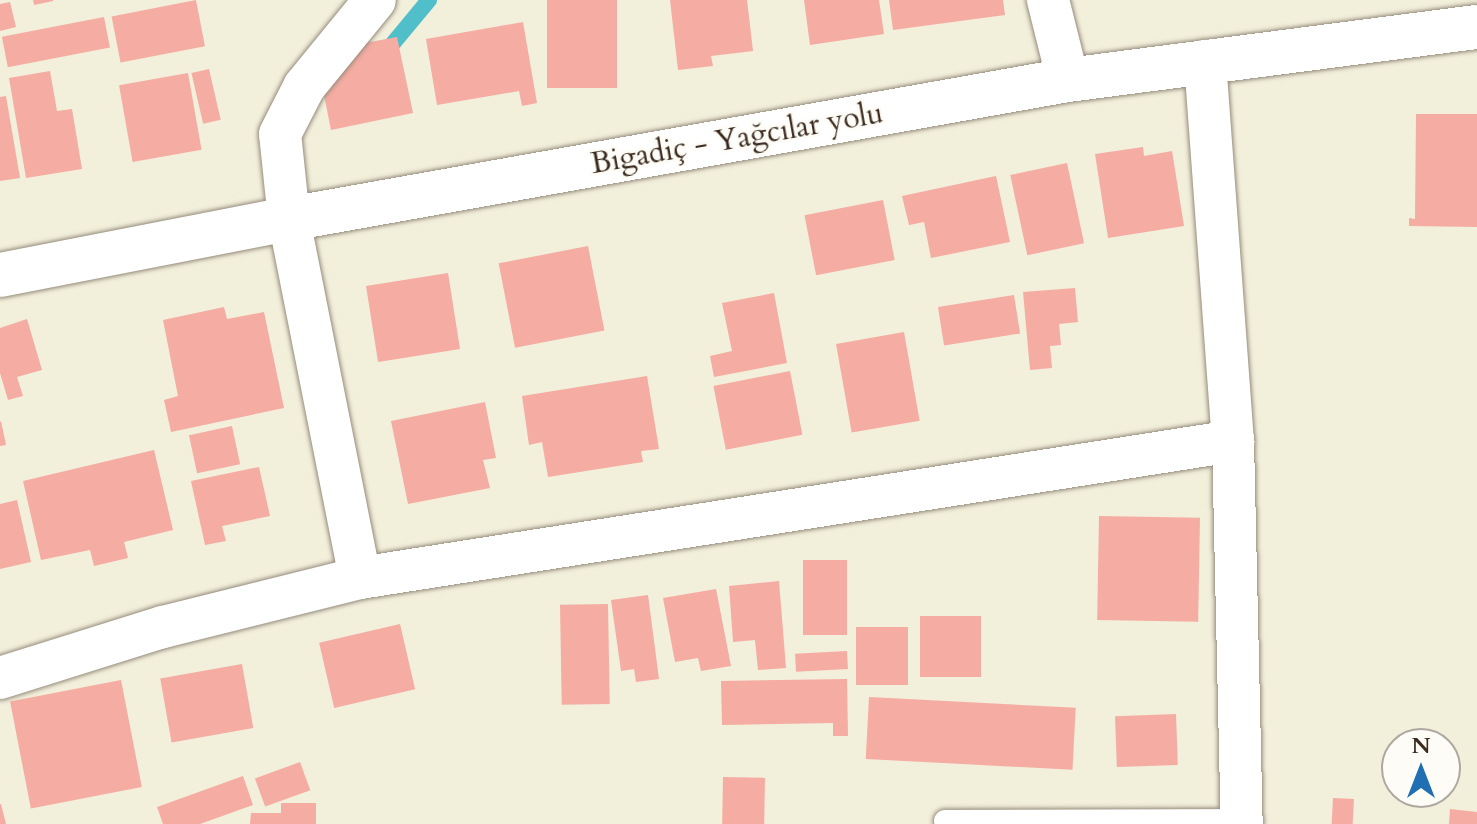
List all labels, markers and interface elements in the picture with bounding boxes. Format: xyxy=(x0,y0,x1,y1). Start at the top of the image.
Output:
street label: Bigadiç - Yağcılar yolu xyxy=(588,96,886,182)
north arrow xyxy=(1381,728,1461,808)
text: N xyxy=(1411,731,1431,761)

